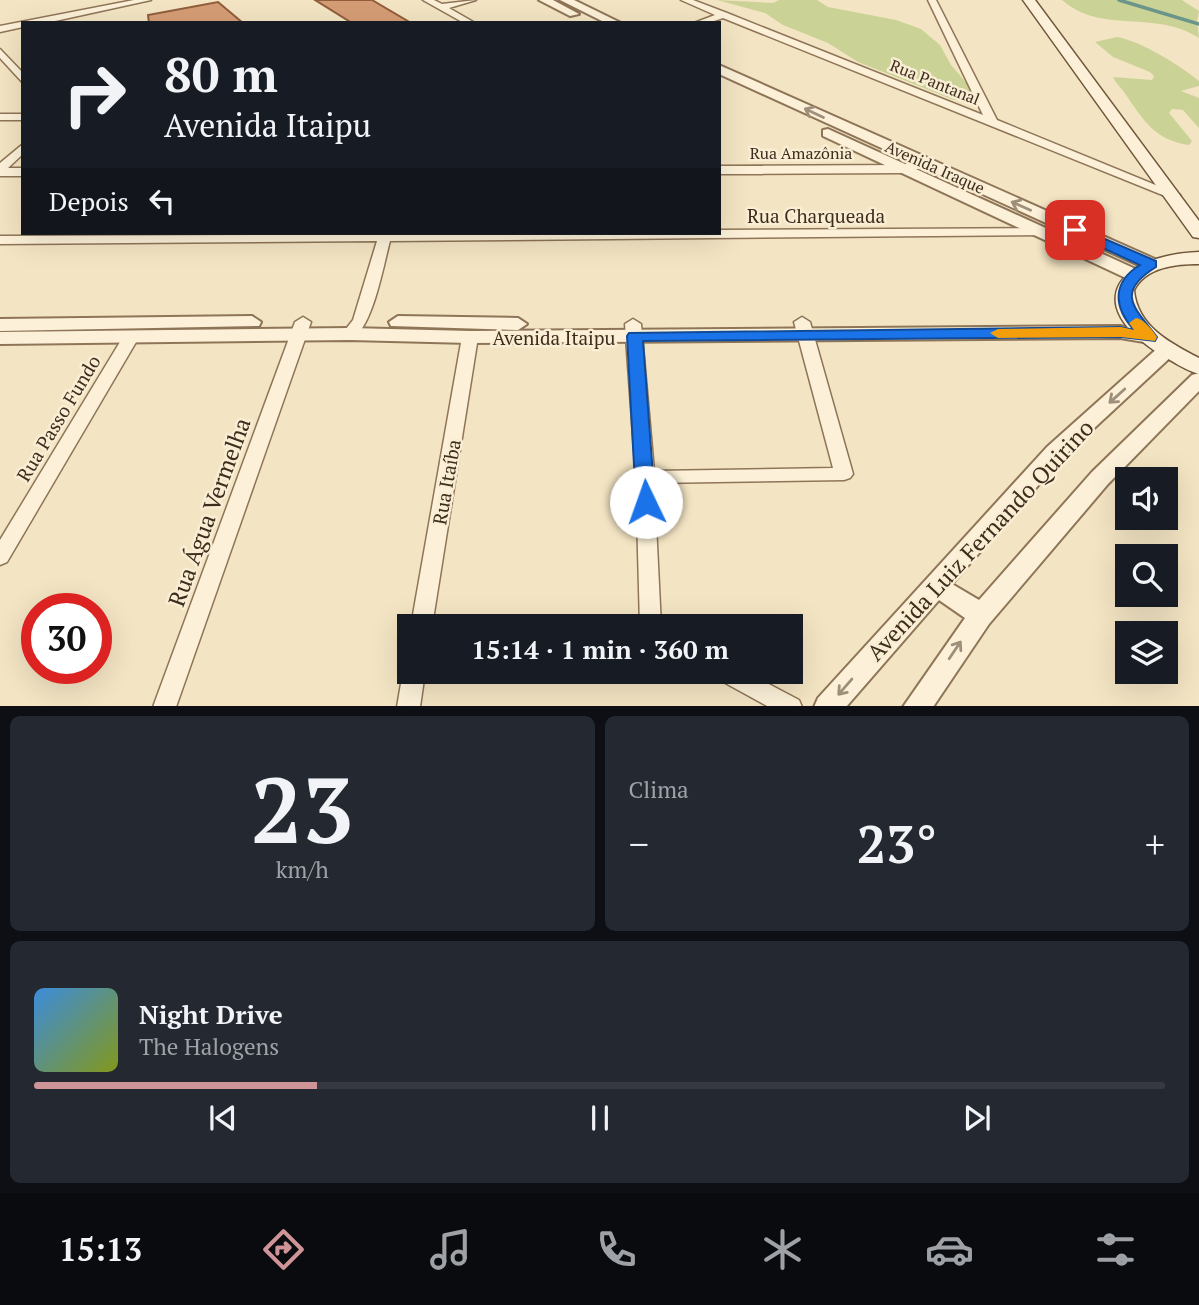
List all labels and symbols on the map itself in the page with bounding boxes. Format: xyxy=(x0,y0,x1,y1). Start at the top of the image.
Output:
street label: Rua Pantanal xyxy=(887,54,983,110)
one-way arrow xyxy=(804,106,825,119)
street label: Avenida Iraque xyxy=(882,135,988,199)
street label: Rua Amazônia xyxy=(750,142,852,164)
one-way arrow xyxy=(1011,199,1033,212)
pin xyxy=(1045,200,1105,260)
street label: Rua Charqueada xyxy=(747,203,885,228)
street label: Avenida Itaipu xyxy=(493,325,616,350)
street label: Rua Passo Fundo xyxy=(10,350,106,486)
one-way arrow xyxy=(1108,388,1126,404)
street label: Rua Água Vermelha xyxy=(160,413,258,611)
street label: Avenida Luiz Fernando Quirino xyxy=(860,413,1100,667)
street label: Rua Itaíba xyxy=(426,437,466,527)
position arrow xyxy=(609,465,683,539)
speed limit sign: 30 xyxy=(21,593,112,684)
one-way arrow xyxy=(948,641,962,660)
one-way arrow xyxy=(837,678,853,696)

